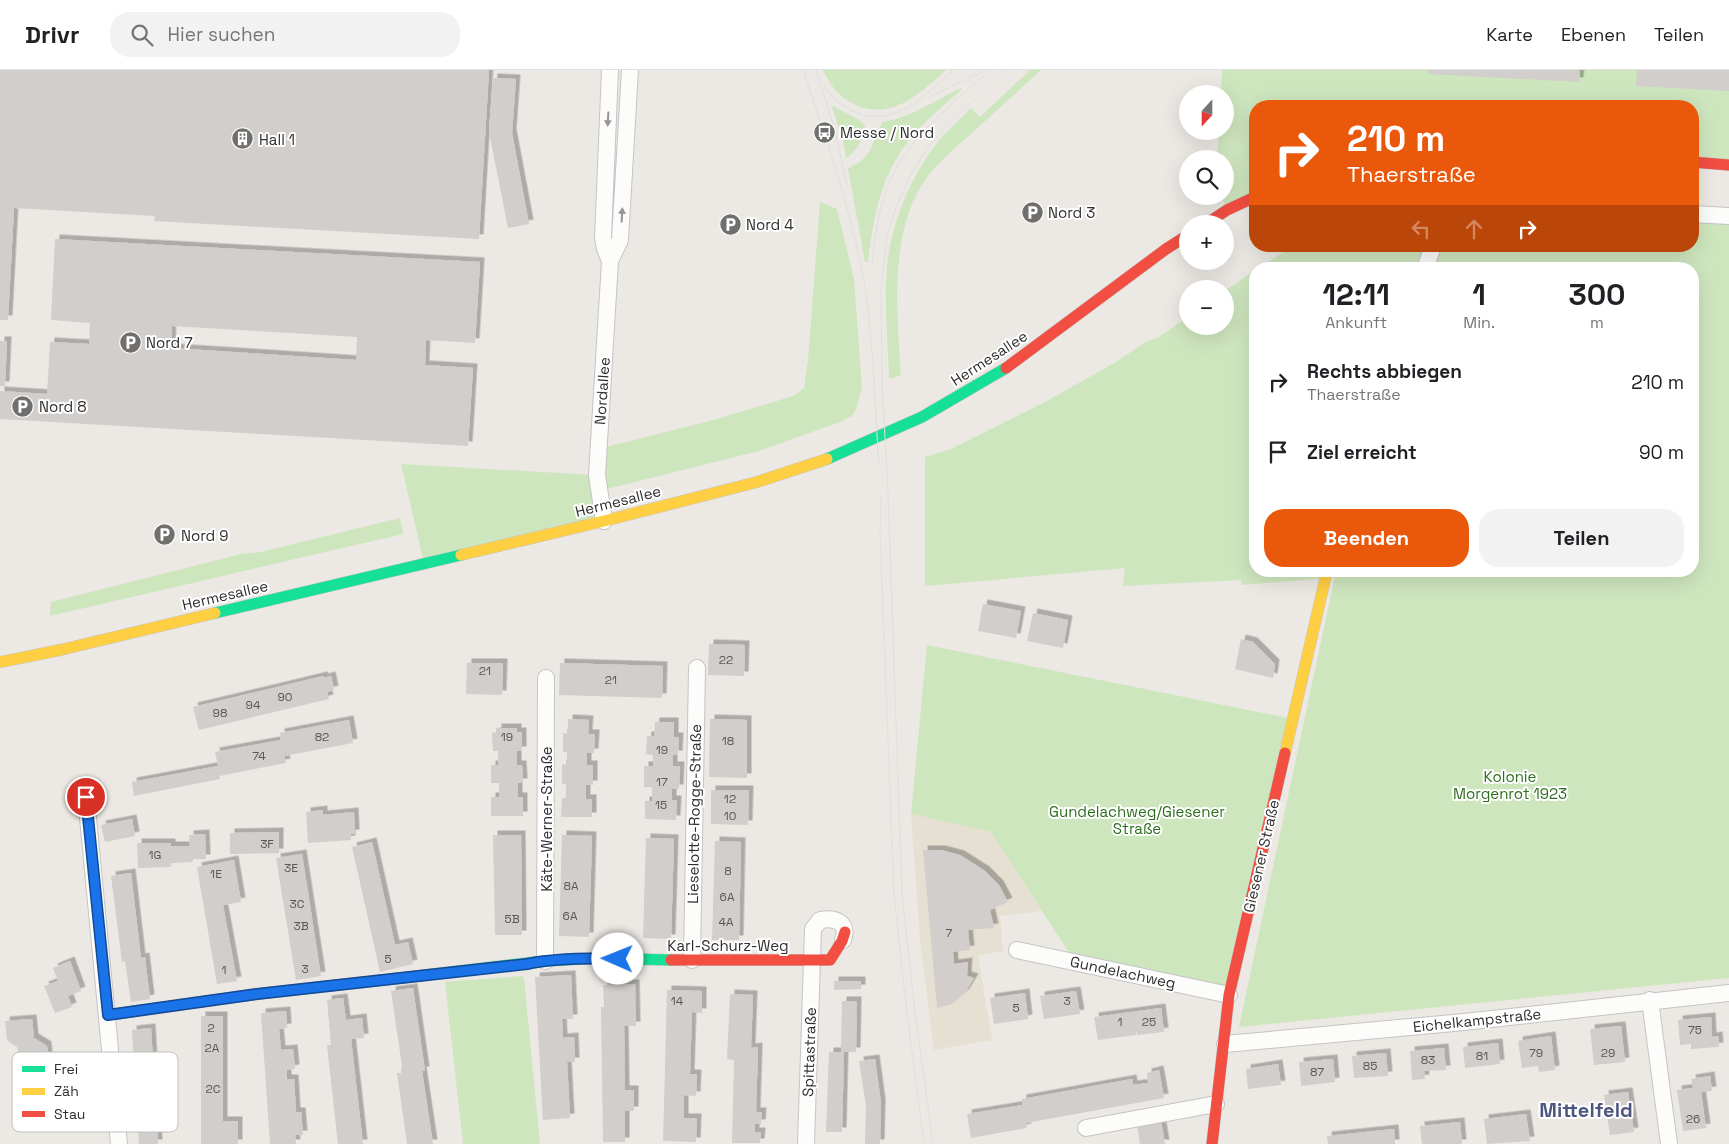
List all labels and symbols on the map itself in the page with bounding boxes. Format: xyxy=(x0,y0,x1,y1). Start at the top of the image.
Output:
north arrow xyxy=(1179,85,1234,140)
one-way arrow xyxy=(604,111,612,127)
bus stop icon: Messe / Nord xyxy=(812,120,836,144)
place label: Messe / Nord xyxy=(840,123,934,142)
building icon: Hall 1 xyxy=(231,127,255,151)
place label: Hall 1 xyxy=(259,130,295,149)
parking icon: Nord 3 xyxy=(1020,200,1044,224)
place label: Nord 3 xyxy=(1048,203,1095,222)
one-way arrow xyxy=(618,206,626,222)
parking icon: Nord 4 xyxy=(718,212,742,236)
place label: Nord 4 xyxy=(746,215,794,234)
street label: Hermesallee xyxy=(947,326,1031,390)
parking icon: Nord 7 xyxy=(118,330,142,354)
place label: Nord 7 xyxy=(146,333,193,352)
street label: Nordallee xyxy=(590,356,614,426)
parking icon: Nord 8 xyxy=(11,394,35,418)
place label: Nord 8 xyxy=(39,397,86,416)
street label: Hermesallee xyxy=(573,481,663,521)
parking icon: Nord 9 xyxy=(153,523,177,547)
place label: Nord 9 xyxy=(181,526,228,545)
street label: Hermesallee xyxy=(180,576,270,614)
house number: 22 xyxy=(719,652,733,668)
house number: 21 xyxy=(479,663,491,679)
house number: 21 xyxy=(605,672,617,688)
house number: 90 xyxy=(277,689,293,705)
house number: 94 xyxy=(246,697,261,713)
house number: 98 xyxy=(213,705,227,721)
street label: Lieselotte-Rogge-Straße xyxy=(683,724,705,904)
house number: 82 xyxy=(315,729,329,745)
house number: 19 xyxy=(501,729,513,745)
house number: 18 xyxy=(722,733,734,749)
house number: 19 xyxy=(656,742,668,758)
street label: Käte-Werner-Straße xyxy=(537,746,556,892)
house number: 74 xyxy=(252,748,266,764)
park label: Kolonie Morgenrot 1923 xyxy=(1453,767,1567,803)
house number: 17 xyxy=(656,774,668,790)
pin xyxy=(65,776,107,818)
house number: 12 xyxy=(724,791,736,807)
house number: 15 xyxy=(655,797,667,813)
street label: Giesener Straße xyxy=(1239,798,1283,914)
park label: Gundelachweg/Giesener Straße xyxy=(1049,802,1225,838)
house number: 10 xyxy=(724,808,736,824)
house number: 3F xyxy=(260,836,274,852)
house number: 1G xyxy=(149,847,162,863)
house number: 3E xyxy=(284,860,298,876)
house number: 8 xyxy=(724,863,732,879)
house number: 1E xyxy=(210,866,222,882)
house number: 8A xyxy=(563,878,579,894)
house number: 6A xyxy=(720,889,735,905)
house number: 3C xyxy=(290,896,305,912)
house number: 6A xyxy=(563,908,578,924)
house number: 5B xyxy=(504,911,520,927)
house number: 4A xyxy=(718,914,734,930)
house number: 3B xyxy=(293,918,309,934)
house number: 7 xyxy=(946,925,953,941)
position arrow xyxy=(591,932,643,984)
street label: Karl-Schurz-Weg xyxy=(667,936,789,955)
house number: 5 xyxy=(384,951,392,967)
street label: Gundelachweg xyxy=(1069,952,1177,992)
house number: 3 xyxy=(301,961,309,977)
house number: 1 xyxy=(221,962,227,978)
house number: 14 xyxy=(671,993,684,1009)
house number: 3 xyxy=(1063,993,1071,1009)
house number: 5 xyxy=(1012,1000,1020,1016)
street label: Eichelkampstraße xyxy=(1412,1004,1542,1036)
street label: Spittastraße xyxy=(798,1007,820,1097)
house number: 1 xyxy=(1117,1014,1123,1030)
house number: 25 xyxy=(1142,1014,1156,1030)
house number: 2 xyxy=(207,1020,215,1036)
house number: 75 xyxy=(1688,1022,1702,1038)
house number: 2A xyxy=(205,1040,220,1056)
house number: 79 xyxy=(1529,1045,1543,1061)
house number: 29 xyxy=(1601,1045,1615,1061)
house number: 81 xyxy=(1476,1048,1488,1064)
legend xyxy=(12,1052,178,1132)
house number: 83 xyxy=(1421,1052,1435,1068)
house number: 85 xyxy=(1363,1058,1377,1074)
text: Frei xyxy=(54,1060,78,1078)
house number: 87 xyxy=(1310,1064,1324,1080)
house number: 2C xyxy=(206,1081,221,1097)
text: Zäh xyxy=(54,1082,79,1100)
district label: Mittelfeld xyxy=(1539,1097,1633,1123)
text: Stau xyxy=(54,1105,85,1123)
house number: 26 xyxy=(1686,1111,1700,1127)

